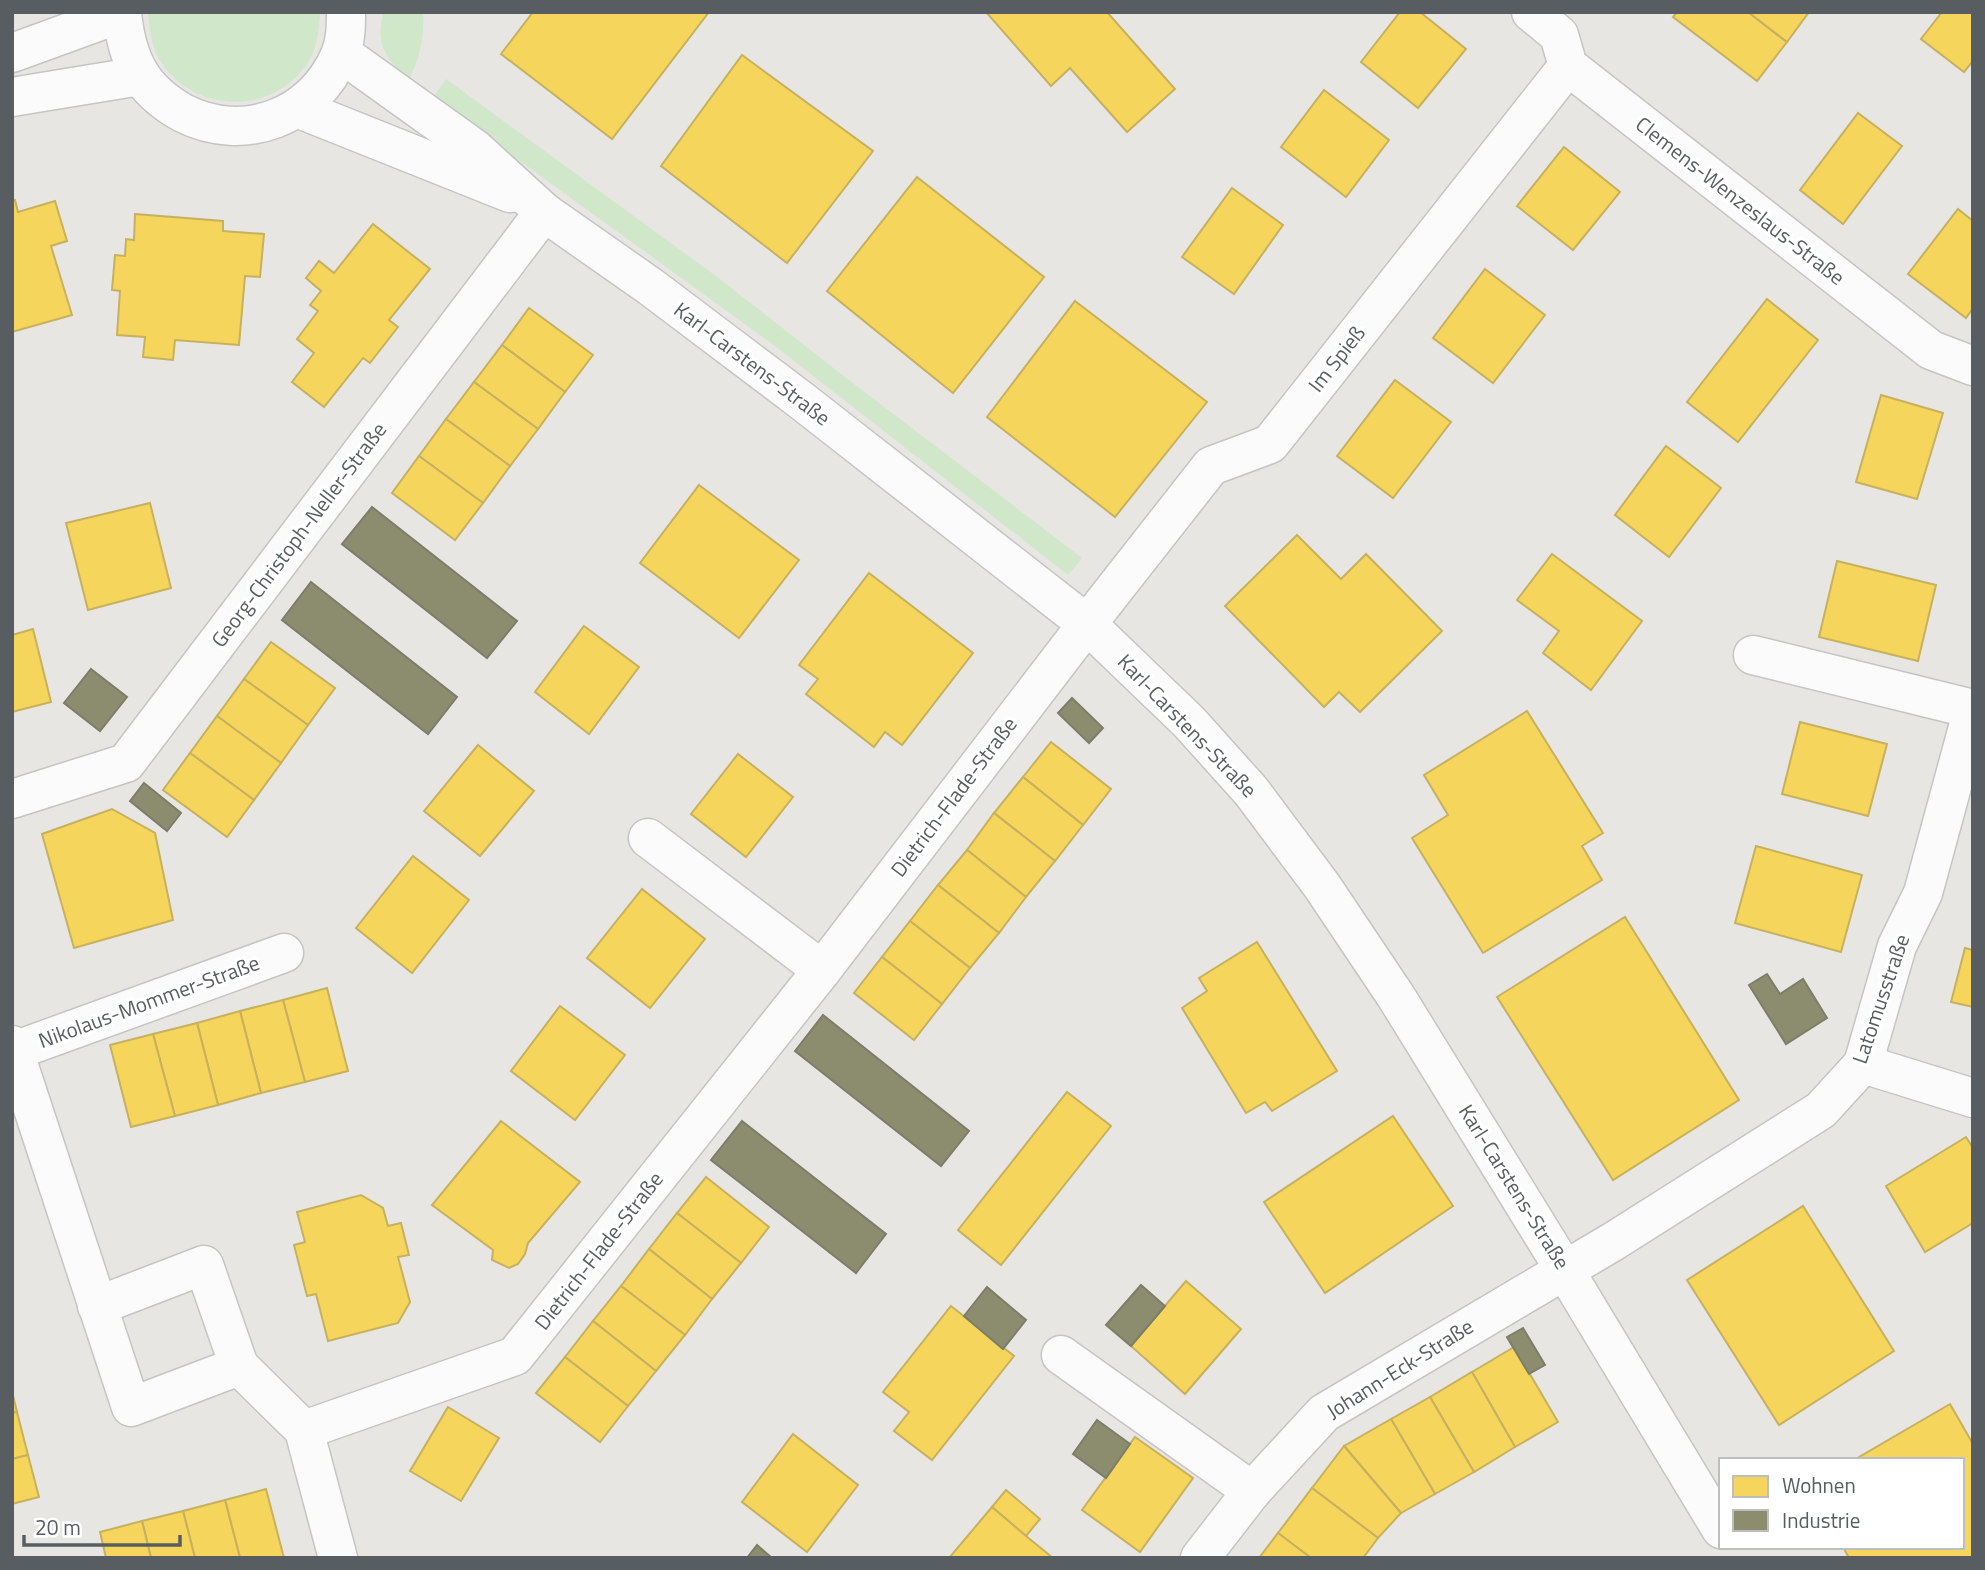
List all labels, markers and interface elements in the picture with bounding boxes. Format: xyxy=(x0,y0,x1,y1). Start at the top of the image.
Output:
street label: Clemens-Wenzeslaus-Straße xyxy=(1629,108,1852,292)
street label: Karl-Carstens-Straße xyxy=(667,293,838,433)
street label: Im Spieß xyxy=(1300,318,1373,399)
street label: Georg-Christoph-Neller-Straße xyxy=(203,415,394,654)
street label: Karl-Carstens-Straße xyxy=(1110,646,1265,804)
street label: Dietrich-Flade-Straße xyxy=(882,710,1024,883)
street label: Latomusstraße xyxy=(1843,930,1917,1068)
street label: Nikolaus-Mommer-Straße xyxy=(34,946,264,1056)
street label: Karl-Carstens-Straße xyxy=(1451,1098,1579,1275)
street label: Dietrich-Flade-Straße xyxy=(526,1164,670,1336)
street label: Johann-Eck-Straße xyxy=(1320,1310,1479,1426)
legend xyxy=(1719,1458,1964,1549)
text: Wohnen xyxy=(1782,1469,1856,1501)
scale bar xyxy=(24,1504,180,1548)
text: Industrie xyxy=(1782,1504,1860,1536)
text: 20 m xyxy=(35,1511,81,1543)

